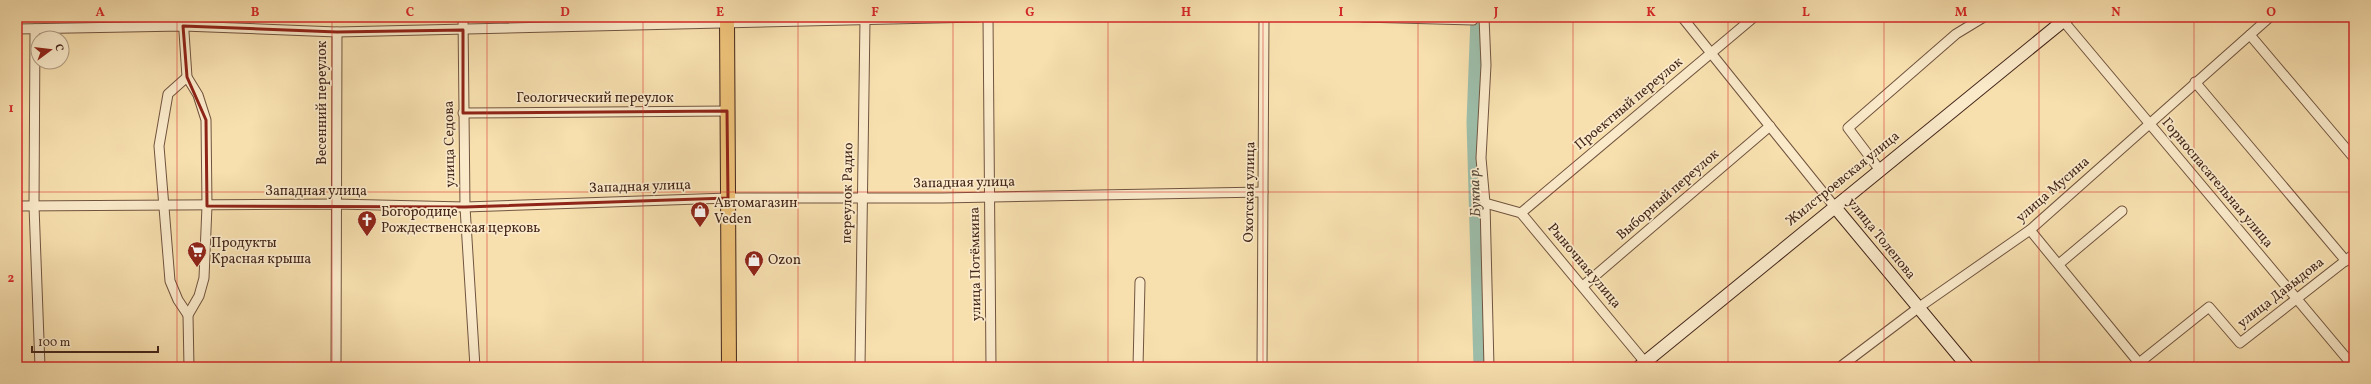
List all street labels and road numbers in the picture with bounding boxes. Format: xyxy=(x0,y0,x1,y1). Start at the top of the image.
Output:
street label: Весенний переулок xyxy=(313,40,332,165)
street label: Проектный переулок xyxy=(1571,53,1687,155)
street label: Геологический переулок xyxy=(516,89,674,108)
street label: улица Седова xyxy=(440,100,460,188)
street label: Горноспасательная улица xyxy=(2157,114,2277,252)
street label: Жилстроевская улица xyxy=(1782,127,1904,231)
street label: Охотская улица xyxy=(1240,141,1260,243)
street label: переулок Радио xyxy=(838,142,858,244)
street label: Выборный переулок xyxy=(1613,145,1724,245)
street label: улица Мусина xyxy=(2012,153,2094,227)
street label: Западная улица xyxy=(913,173,1015,193)
street label: Западная улица xyxy=(589,176,691,198)
street label: Западная улица xyxy=(265,182,367,201)
street label: улица Толепова xyxy=(1842,194,1920,284)
street label: улица Потёмкина xyxy=(966,207,986,321)
street label: Рыночная улица xyxy=(1543,219,1625,313)
street label: улица Давыдова xyxy=(2234,253,2328,333)

